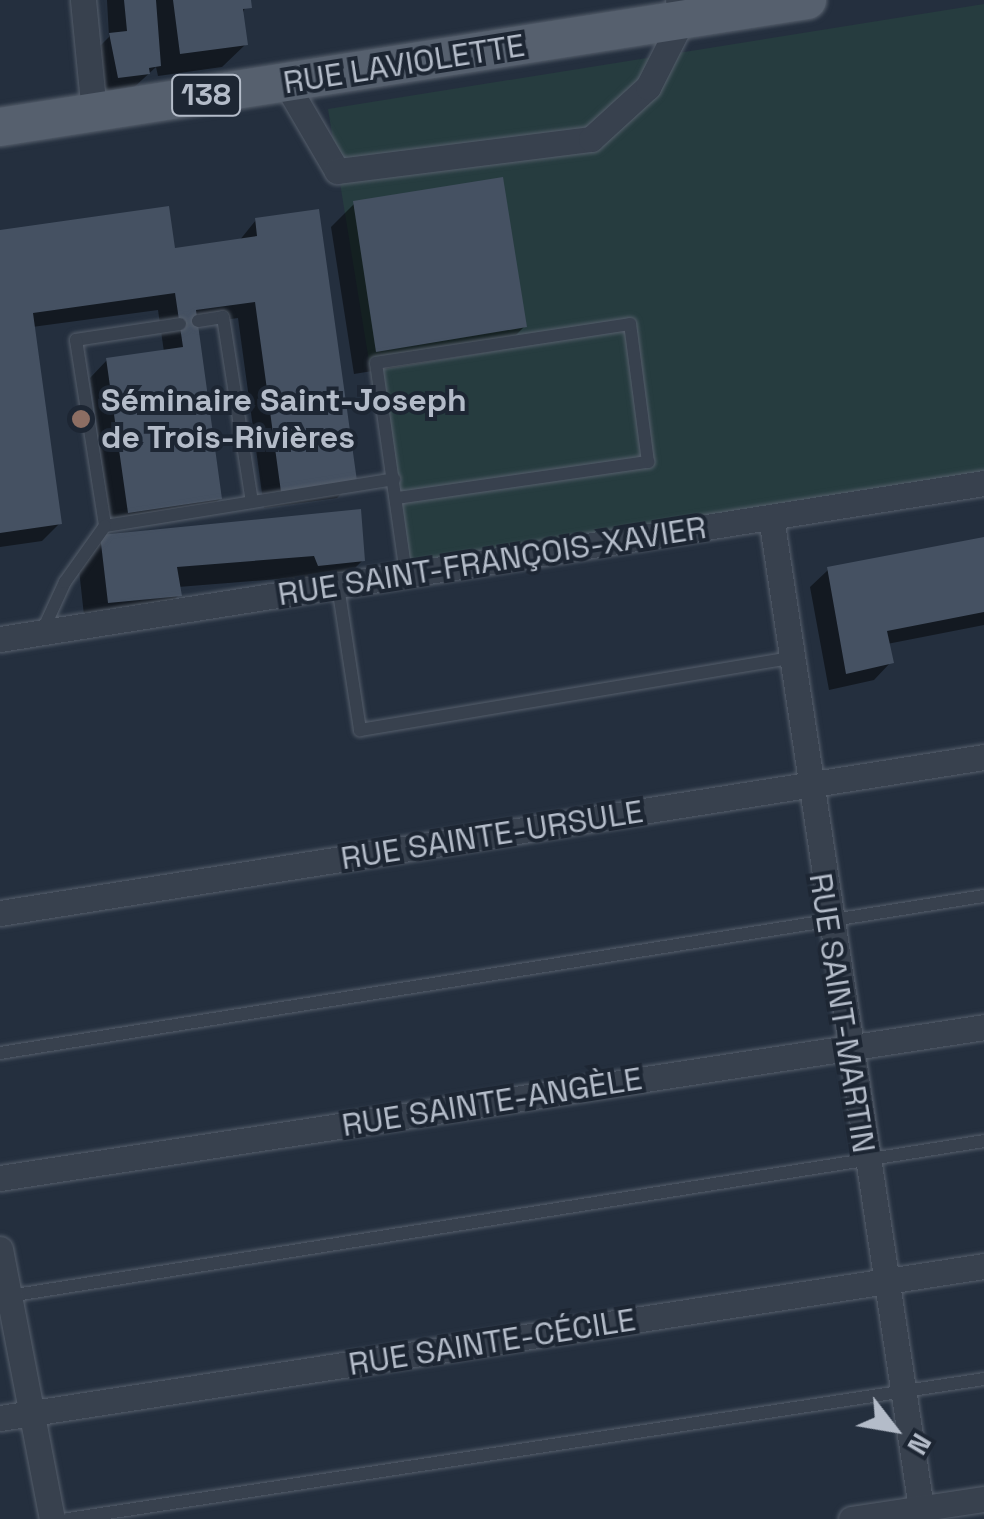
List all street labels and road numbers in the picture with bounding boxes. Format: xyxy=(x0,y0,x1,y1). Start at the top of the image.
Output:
street label: RUE LAVIOLETTE xyxy=(281,26,527,102)
road number: 138 xyxy=(171,70,241,120)
street label: RUE SAINT-FRANÇOIS-XAVIER xyxy=(275,508,709,614)
street label: RUE SAINTE-URSULE xyxy=(338,792,646,878)
street label: RUE SAINT-MARTIN xyxy=(801,870,883,1156)
street label: RUE SAINTE-ANGÈLE xyxy=(339,1059,645,1145)
street label: RUE SAINTE-CÉCILE xyxy=(346,1300,638,1384)

